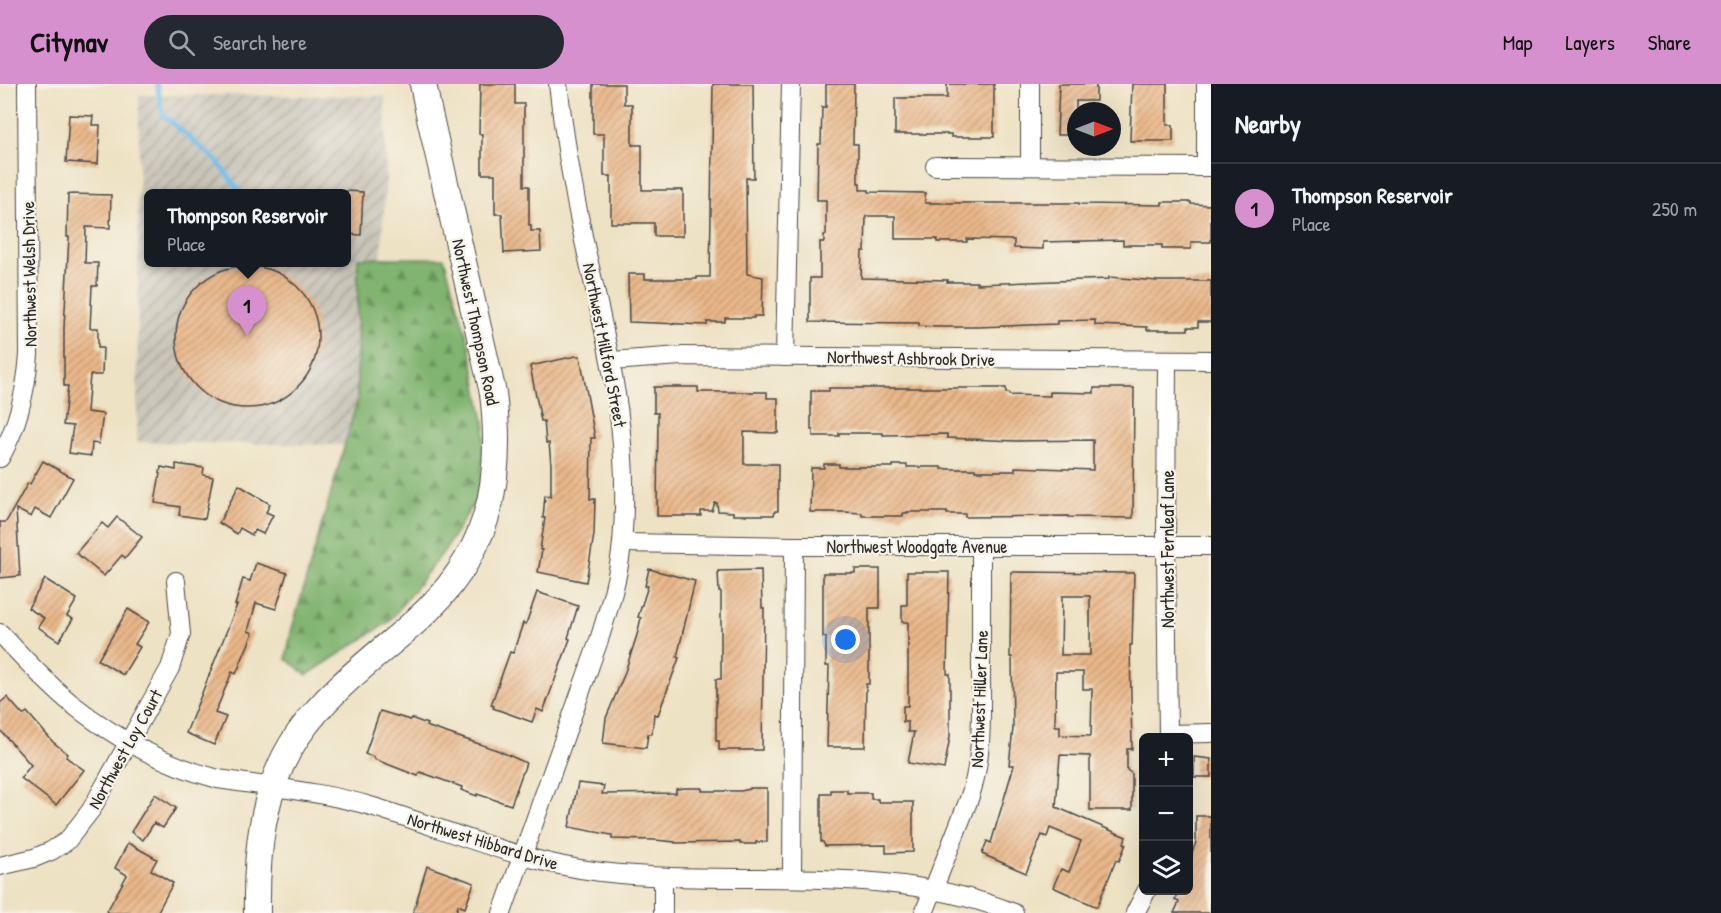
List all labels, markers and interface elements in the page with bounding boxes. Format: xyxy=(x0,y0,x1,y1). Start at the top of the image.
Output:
search box xyxy=(144,15,564,69)
text: Citynav xyxy=(30,23,108,61)
icon: search xyxy=(165,26,198,59)
text: Search here xyxy=(213,27,307,57)
text: Map xyxy=(1503,28,1532,57)
text: Layers xyxy=(1565,28,1615,57)
text: Share xyxy=(1648,28,1691,57)
north arrow xyxy=(1067,102,1121,156)
text: Nearby xyxy=(1235,106,1301,141)
text: Thompson Reservoir xyxy=(1292,180,1453,210)
popup xyxy=(144,189,351,267)
text: 1 xyxy=(1251,195,1258,222)
text: 250 m xyxy=(1652,195,1697,222)
text: Thompson Reservoir xyxy=(167,200,328,230)
street label: Northwest Welsh Drive xyxy=(15,201,43,347)
text: Place xyxy=(1292,210,1331,237)
text: Place xyxy=(167,230,206,257)
street label: Northwest Thompson Road xyxy=(446,237,506,407)
street label: Northwest Millford Street xyxy=(577,261,633,430)
pin: 1 xyxy=(228,286,266,336)
street label: Northwest Ashbrook Drive xyxy=(827,344,995,372)
street label: Northwest Fernleaf Lane xyxy=(1155,470,1180,628)
street label: Northwest Woodgate Avenue xyxy=(826,534,1008,559)
your location xyxy=(831,625,860,654)
street label: Northwest Hiller Lane xyxy=(964,630,994,768)
street label: Northwest Loy Court xyxy=(82,684,169,813)
map controls xyxy=(1139,733,1193,895)
button: + xyxy=(1139,733,1193,787)
button: − xyxy=(1139,787,1193,841)
street label: Northwest Hibbard Drive xyxy=(404,806,562,876)
button: layers xyxy=(1139,841,1193,895)

